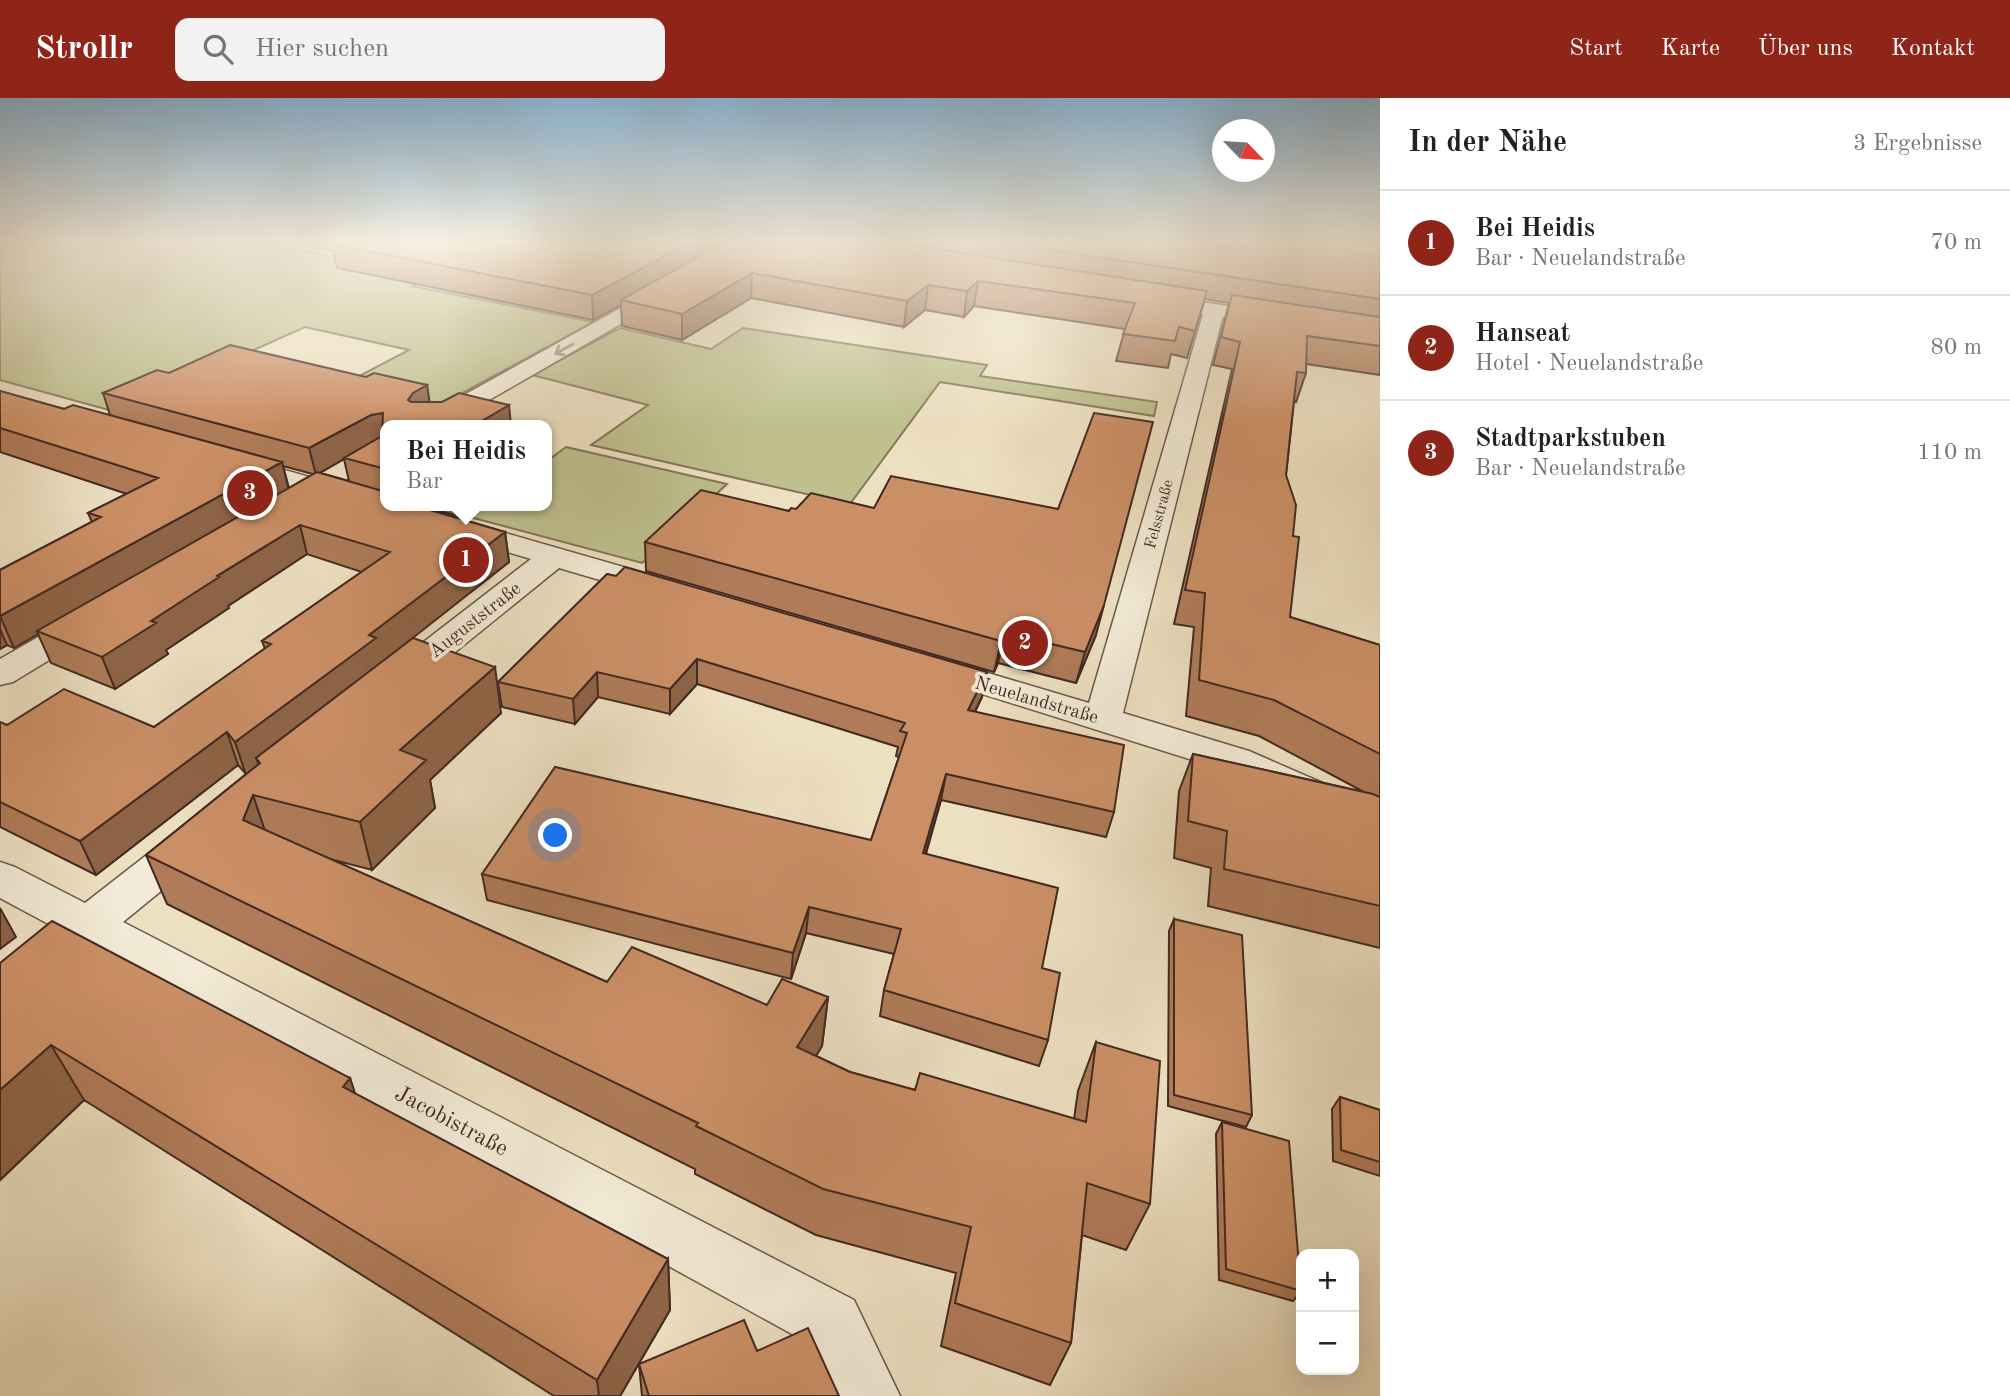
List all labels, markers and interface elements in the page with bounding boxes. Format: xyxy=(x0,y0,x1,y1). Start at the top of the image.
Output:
search box xyxy=(175,18,665,81)
icon: search xyxy=(199,30,237,68)
text: Strollr xyxy=(35,33,133,66)
text: Hier suchen xyxy=(255,36,389,62)
text: Start xyxy=(1569,37,1623,61)
text: Karte xyxy=(1661,37,1720,61)
text: Über uns xyxy=(1758,37,1853,61)
text: Kontakt xyxy=(1891,37,1975,61)
north arrow xyxy=(1212,119,1275,182)
text: In der Nähe xyxy=(1408,128,1567,158)
text: 3 Ergebnisse xyxy=(1853,132,1982,155)
text: Bei Heidis xyxy=(1475,216,1595,242)
text: 1 xyxy=(1424,231,1438,254)
text: 70 m xyxy=(1931,231,1982,254)
text: Bar · Neuelandstraße xyxy=(1475,247,1686,270)
text: Hanseat xyxy=(1475,321,1570,347)
text: 2 xyxy=(1424,336,1438,359)
text: 80 m xyxy=(1931,336,1982,359)
one-way arrow xyxy=(554,343,575,356)
text: Hotel · Neuelandstraße xyxy=(1475,352,1703,375)
popup xyxy=(380,420,552,511)
text: Stadtparkstuben xyxy=(1475,426,1666,452)
text: Bei Heidis xyxy=(406,439,526,465)
text: 3 xyxy=(1424,441,1438,464)
text: 110 m xyxy=(1917,441,1982,464)
text: Bar · Neuelandstraße xyxy=(1475,457,1686,480)
pin: 3 xyxy=(227,467,273,519)
text: Bar xyxy=(406,470,443,493)
street label: Felsstraße xyxy=(1143,478,1177,551)
pin: 1 xyxy=(443,534,489,586)
street label: Auguststraße xyxy=(426,579,525,663)
pin: 2 xyxy=(1002,617,1048,669)
street label: Neuelandstraße xyxy=(972,675,1100,728)
your location xyxy=(538,818,572,852)
street label: Jacobistraße xyxy=(391,1082,512,1161)
map controls xyxy=(1296,1249,1359,1375)
button: + xyxy=(1296,1249,1359,1312)
button: − xyxy=(1296,1312,1359,1375)

